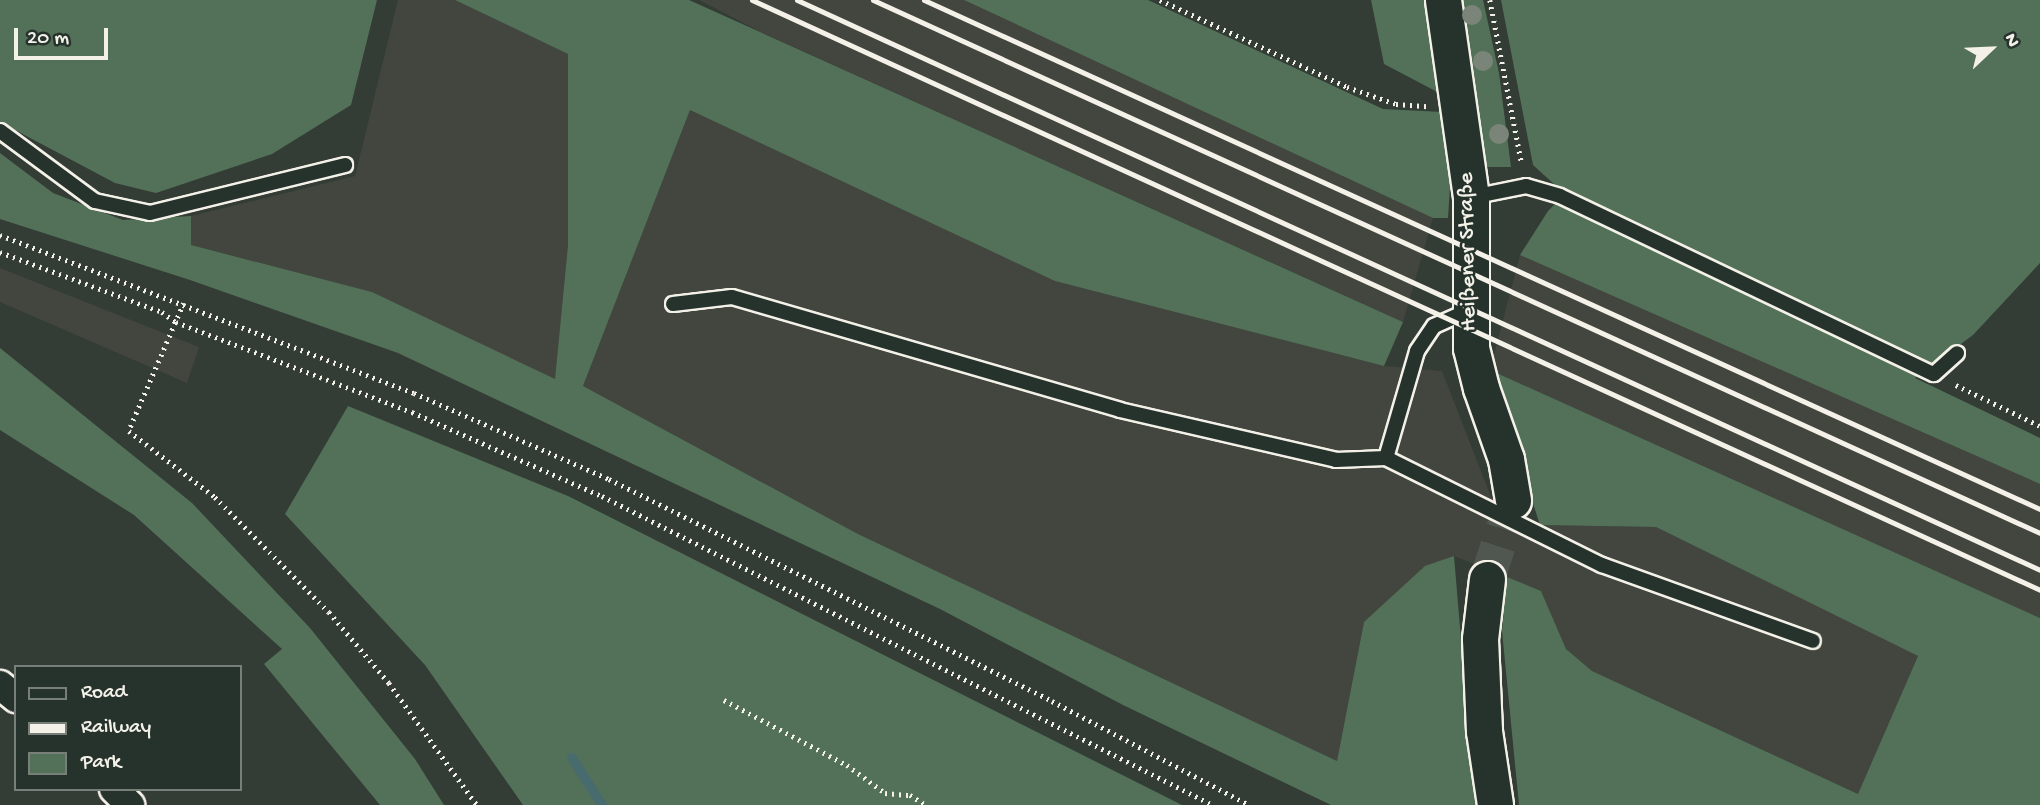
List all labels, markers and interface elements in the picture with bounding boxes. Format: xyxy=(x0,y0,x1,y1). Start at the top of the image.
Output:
scale bar xyxy=(18,14,112,58)
north arrow xyxy=(1956,14,2026,84)
text: 20 m xyxy=(27,27,69,52)
text: N xyxy=(1998,30,2024,51)
street label: Heißener Straße xyxy=(1454,172,1484,332)
legend xyxy=(14,665,242,791)
text: Road xyxy=(81,681,127,706)
text: Railway xyxy=(81,716,151,741)
text: Park xyxy=(81,751,121,776)

